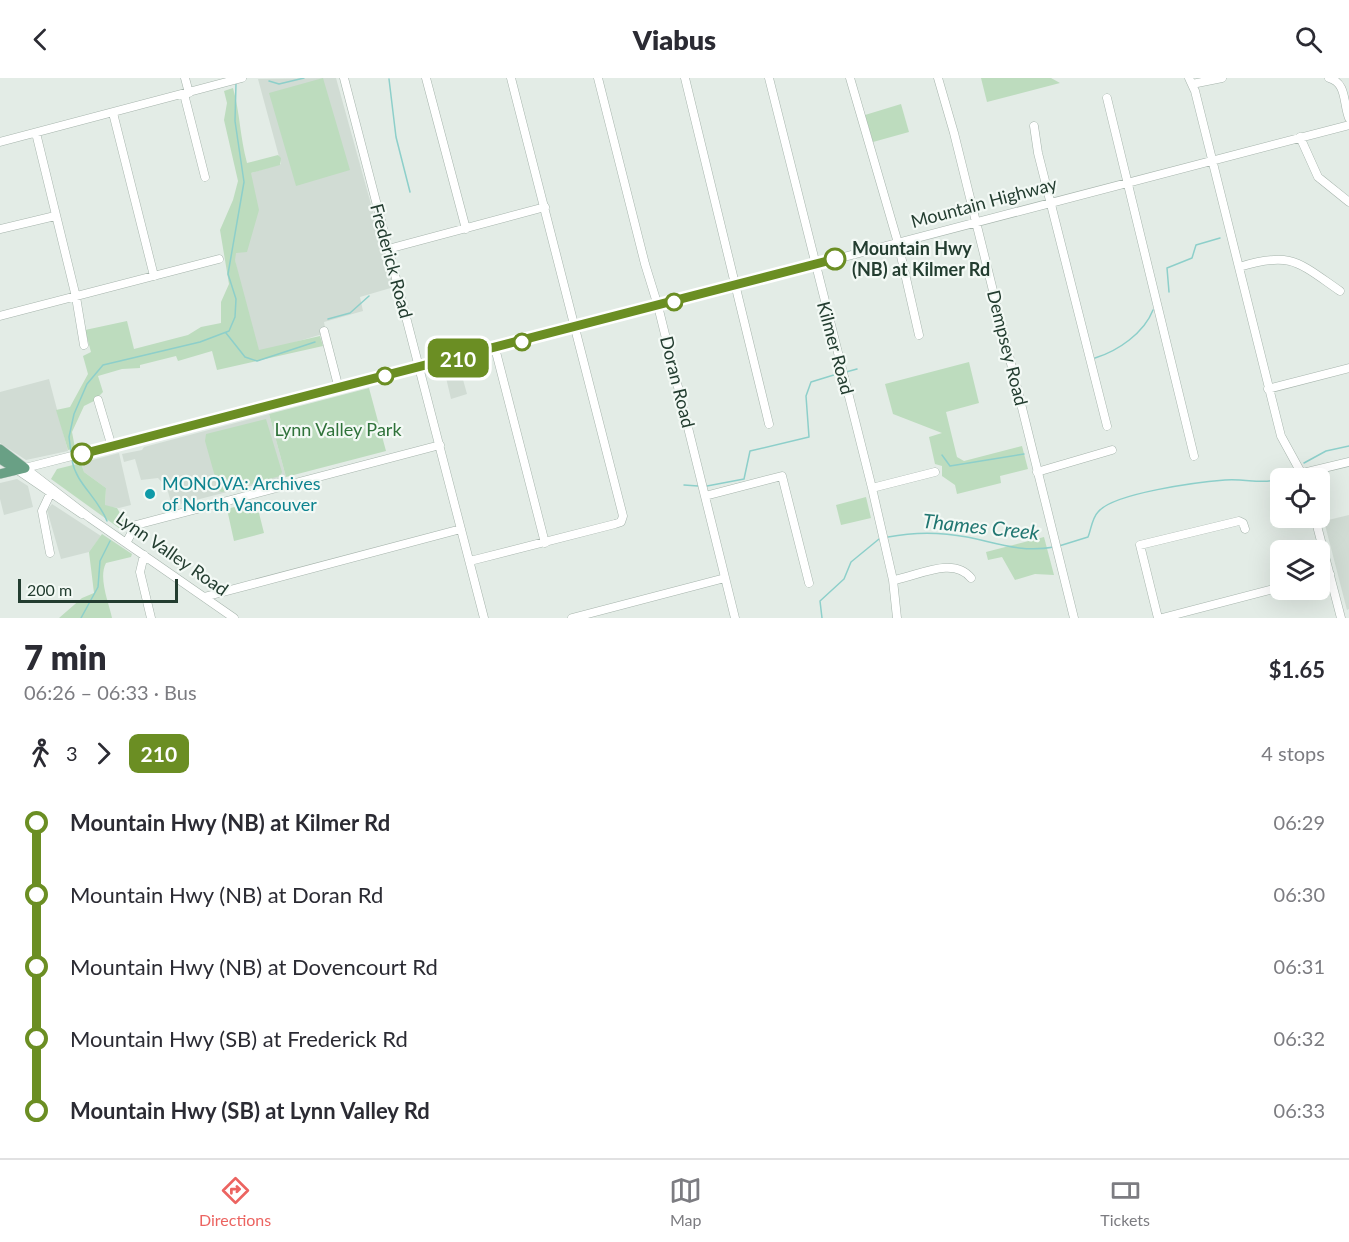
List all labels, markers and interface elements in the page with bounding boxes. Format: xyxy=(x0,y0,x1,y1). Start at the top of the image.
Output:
icon: back xyxy=(24,23,57,56)
text: Viabus xyxy=(633,23,716,56)
icon: search xyxy=(1292,23,1325,56)
street label: Mountain Highway xyxy=(908,172,1060,232)
street label: Frederick Road xyxy=(366,201,418,320)
place label: Mountain Hwy (NB) at Kilmer Rd xyxy=(852,237,990,280)
marker: Mountain Hwy (NB) at Kilmer Rd xyxy=(824,248,846,270)
street label: Dempsey Road xyxy=(983,288,1033,408)
unlabelled marker xyxy=(665,293,683,311)
street label: Kilmer Road xyxy=(813,299,859,397)
unlabelled marker xyxy=(513,333,531,351)
street label: Doran Road xyxy=(656,334,700,430)
line badge: 210 xyxy=(424,338,492,378)
text: 210 xyxy=(440,346,476,371)
unlabelled marker xyxy=(376,367,394,385)
park label: Lynn Valley Park xyxy=(274,418,402,440)
unlabelled marker xyxy=(71,443,93,465)
map controls xyxy=(1270,468,1330,600)
button: locate xyxy=(1270,468,1330,528)
place label: MONOVA: Archives of North Vancouver xyxy=(162,472,321,515)
marker: MONOVA: Archives of North Vancouver xyxy=(143,487,157,501)
street label: Lynn Valley Road xyxy=(112,506,233,600)
water label: Thames Creek xyxy=(922,508,1041,544)
button: layers xyxy=(1270,540,1330,600)
scale bar xyxy=(18,576,178,604)
text: 200 m xyxy=(27,580,72,599)
text: 7 min xyxy=(24,637,106,677)
text: $1.65 xyxy=(1269,656,1325,683)
text: 06:26 – 06:33 · Bus xyxy=(24,680,197,704)
icon: walk xyxy=(24,737,57,770)
icon: forward xyxy=(87,737,120,770)
text: 3 xyxy=(66,741,78,765)
text: 210 xyxy=(141,741,177,766)
text: 4 stops xyxy=(1261,741,1325,765)
text: Mountain Hwy (NB) at Kilmer Rd xyxy=(70,809,390,836)
text: 06:29 xyxy=(1274,810,1325,834)
text: Mountain Hwy (NB) at Doran Rd xyxy=(70,881,383,908)
text: 06:30 xyxy=(1274,882,1325,906)
text: Mountain Hwy (NB) at Dovencourt Rd xyxy=(70,953,438,980)
text: 06:31 xyxy=(1274,954,1325,978)
text: Mountain Hwy (SB) at Frederick Rd xyxy=(70,1025,408,1052)
text: 06:32 xyxy=(1274,1026,1325,1050)
text: Mountain Hwy (SB) at Lynn Valley Rd xyxy=(70,1097,430,1124)
text: 06:33 xyxy=(1274,1098,1325,1122)
tab: Directions xyxy=(199,1174,271,1229)
tab: Map xyxy=(669,1174,702,1229)
tab: Tickets xyxy=(1100,1174,1150,1229)

